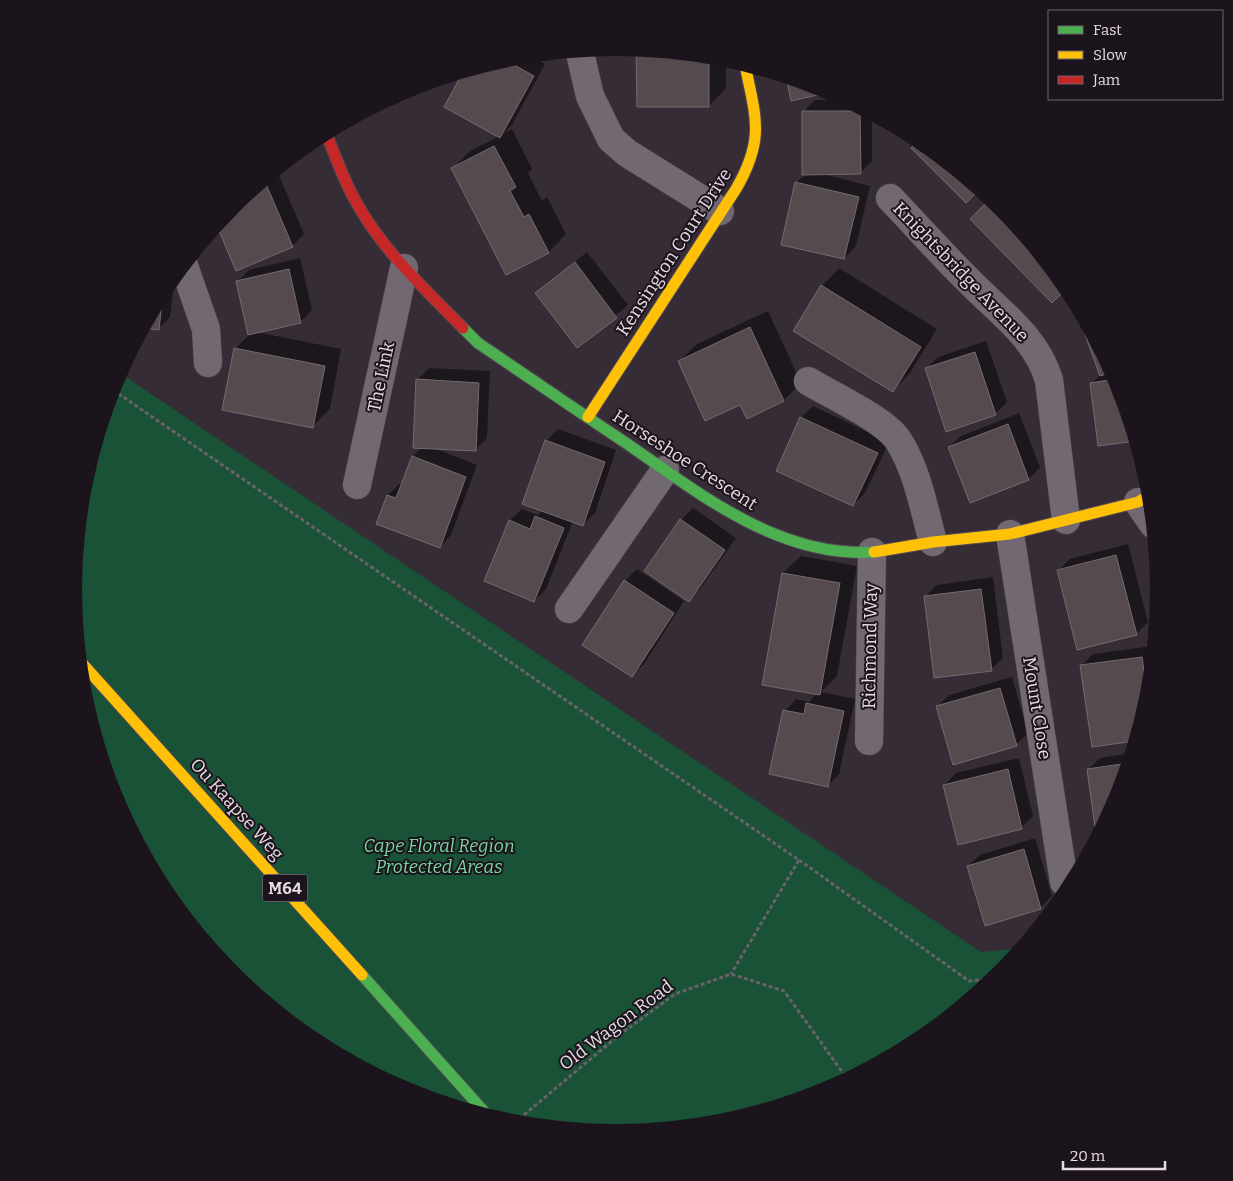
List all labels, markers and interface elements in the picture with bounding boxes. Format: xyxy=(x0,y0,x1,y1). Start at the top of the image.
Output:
legend xyxy=(1048,10,1223,100)
text: Fast xyxy=(1093,21,1122,39)
text: Slow xyxy=(1093,46,1128,64)
text: Jam xyxy=(1092,71,1121,89)
street label: Kensington Court Drive xyxy=(612,164,736,340)
street label: Knightsbridge Avenue xyxy=(889,197,1033,347)
street label: The Link xyxy=(363,339,399,414)
street label: Horseshoe Crescent xyxy=(609,405,762,515)
street label: Richmond Way xyxy=(858,582,882,709)
street label: Mount Close xyxy=(1018,655,1056,761)
street label: Ou Kaapse Weg xyxy=(186,754,288,864)
park label: Cape Floral Region Protected Areas xyxy=(363,835,515,878)
road number: M64 xyxy=(262,874,308,901)
street label: Old Wagon Road xyxy=(555,975,678,1075)
scale bar xyxy=(1063,1138,1166,1170)
text: 20 m xyxy=(1070,1147,1106,1165)

